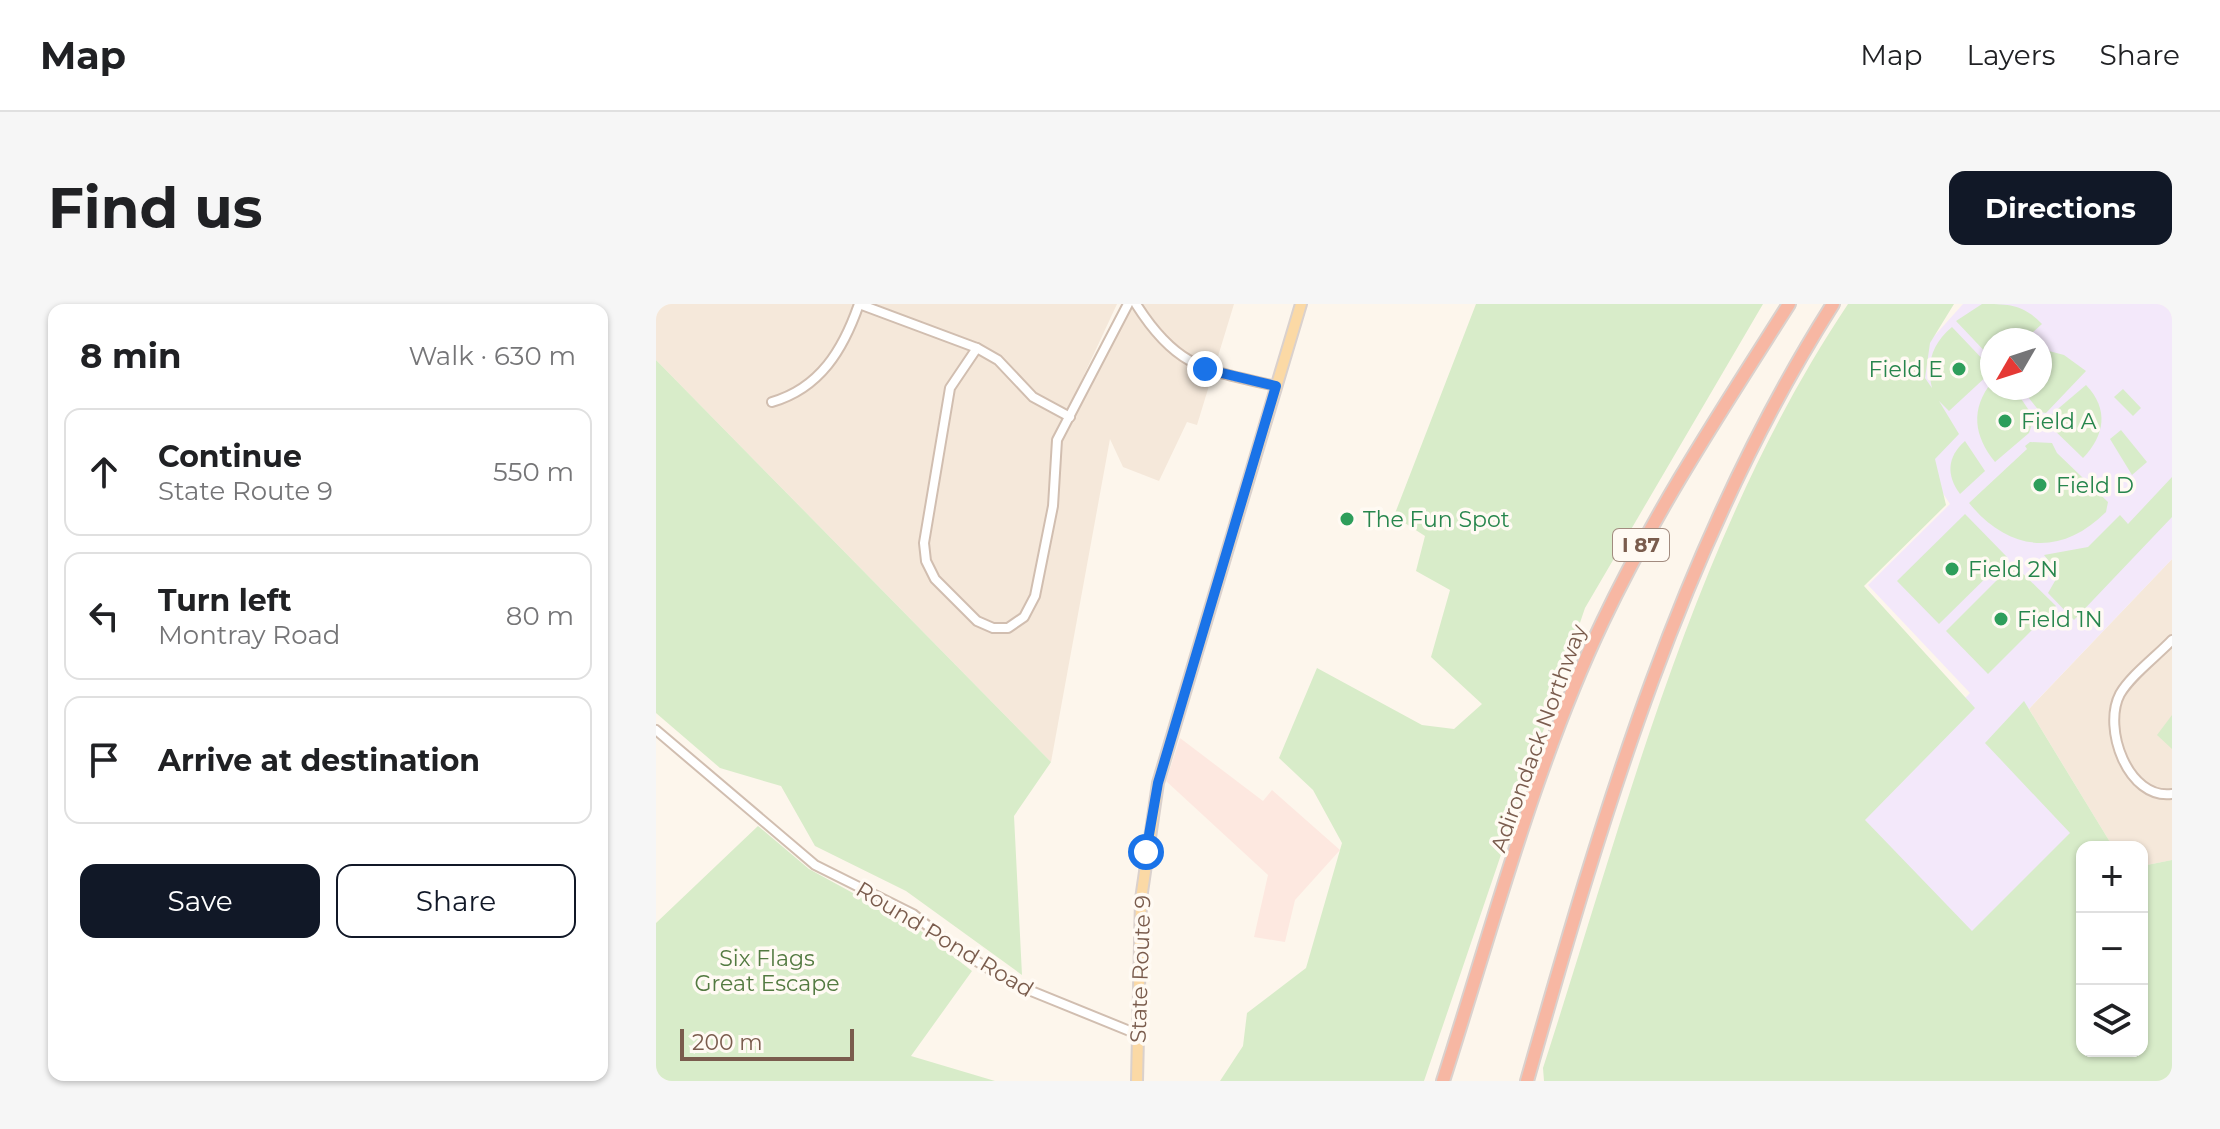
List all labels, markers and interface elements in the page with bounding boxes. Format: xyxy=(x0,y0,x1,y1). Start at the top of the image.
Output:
text: Map xyxy=(40,32,126,79)
text: Map xyxy=(1860,38,1923,72)
text: Layers xyxy=(1967,38,2056,72)
text: Share xyxy=(2100,38,2180,72)
button: Directions xyxy=(1949,171,2172,245)
text: Find us xyxy=(48,174,262,242)
north arrow xyxy=(1980,328,2052,400)
text: 8 min xyxy=(80,335,181,377)
text: Walk · 630 m xyxy=(408,340,576,372)
route end xyxy=(1187,351,1223,387)
place label: Field E xyxy=(1869,356,1943,383)
marker: Field E xyxy=(1950,360,1968,378)
place label: Field A xyxy=(2021,408,2097,435)
marker: Field A xyxy=(1996,412,2014,430)
text: Continue xyxy=(158,438,302,475)
icon: ahead xyxy=(82,450,126,494)
text: 550 m xyxy=(493,456,574,488)
place label: Field D xyxy=(2056,472,2134,499)
text: State Route 9 xyxy=(158,475,333,507)
marker: Field D xyxy=(2031,476,2049,494)
place label: The Fun Spot xyxy=(1363,506,1510,533)
marker: The Fun Spot xyxy=(1338,510,1356,528)
road number: I 87 xyxy=(1613,529,1669,561)
place label: Field 2N xyxy=(1968,556,2058,583)
marker: Field 2N xyxy=(1943,560,1961,578)
text: Turn left xyxy=(158,582,291,619)
icon: left xyxy=(82,594,126,638)
text: 80 m xyxy=(506,600,574,632)
place label: Field 1N xyxy=(2017,606,2103,633)
marker: Field 1N xyxy=(1992,610,2010,628)
text: Montray Road xyxy=(158,619,340,651)
street label: Adirondack Northway xyxy=(1485,620,1592,856)
icon: arrive xyxy=(82,738,126,782)
text: Arrive at destination xyxy=(158,742,480,779)
route start xyxy=(1128,834,1164,870)
map controls xyxy=(2076,841,2148,1057)
button: + xyxy=(2076,841,2148,913)
button: Save xyxy=(80,864,320,938)
button: Share xyxy=(336,864,576,938)
street label: Round Pond Road xyxy=(851,876,1038,1003)
street label: State Route 9 xyxy=(1124,895,1157,1043)
button: − xyxy=(2076,913,2148,985)
park label: Six Flags Great Escape xyxy=(694,945,840,997)
button: layers xyxy=(2076,985,2148,1057)
scale bar xyxy=(680,1025,854,1061)
text: 200 m xyxy=(692,1029,763,1056)

